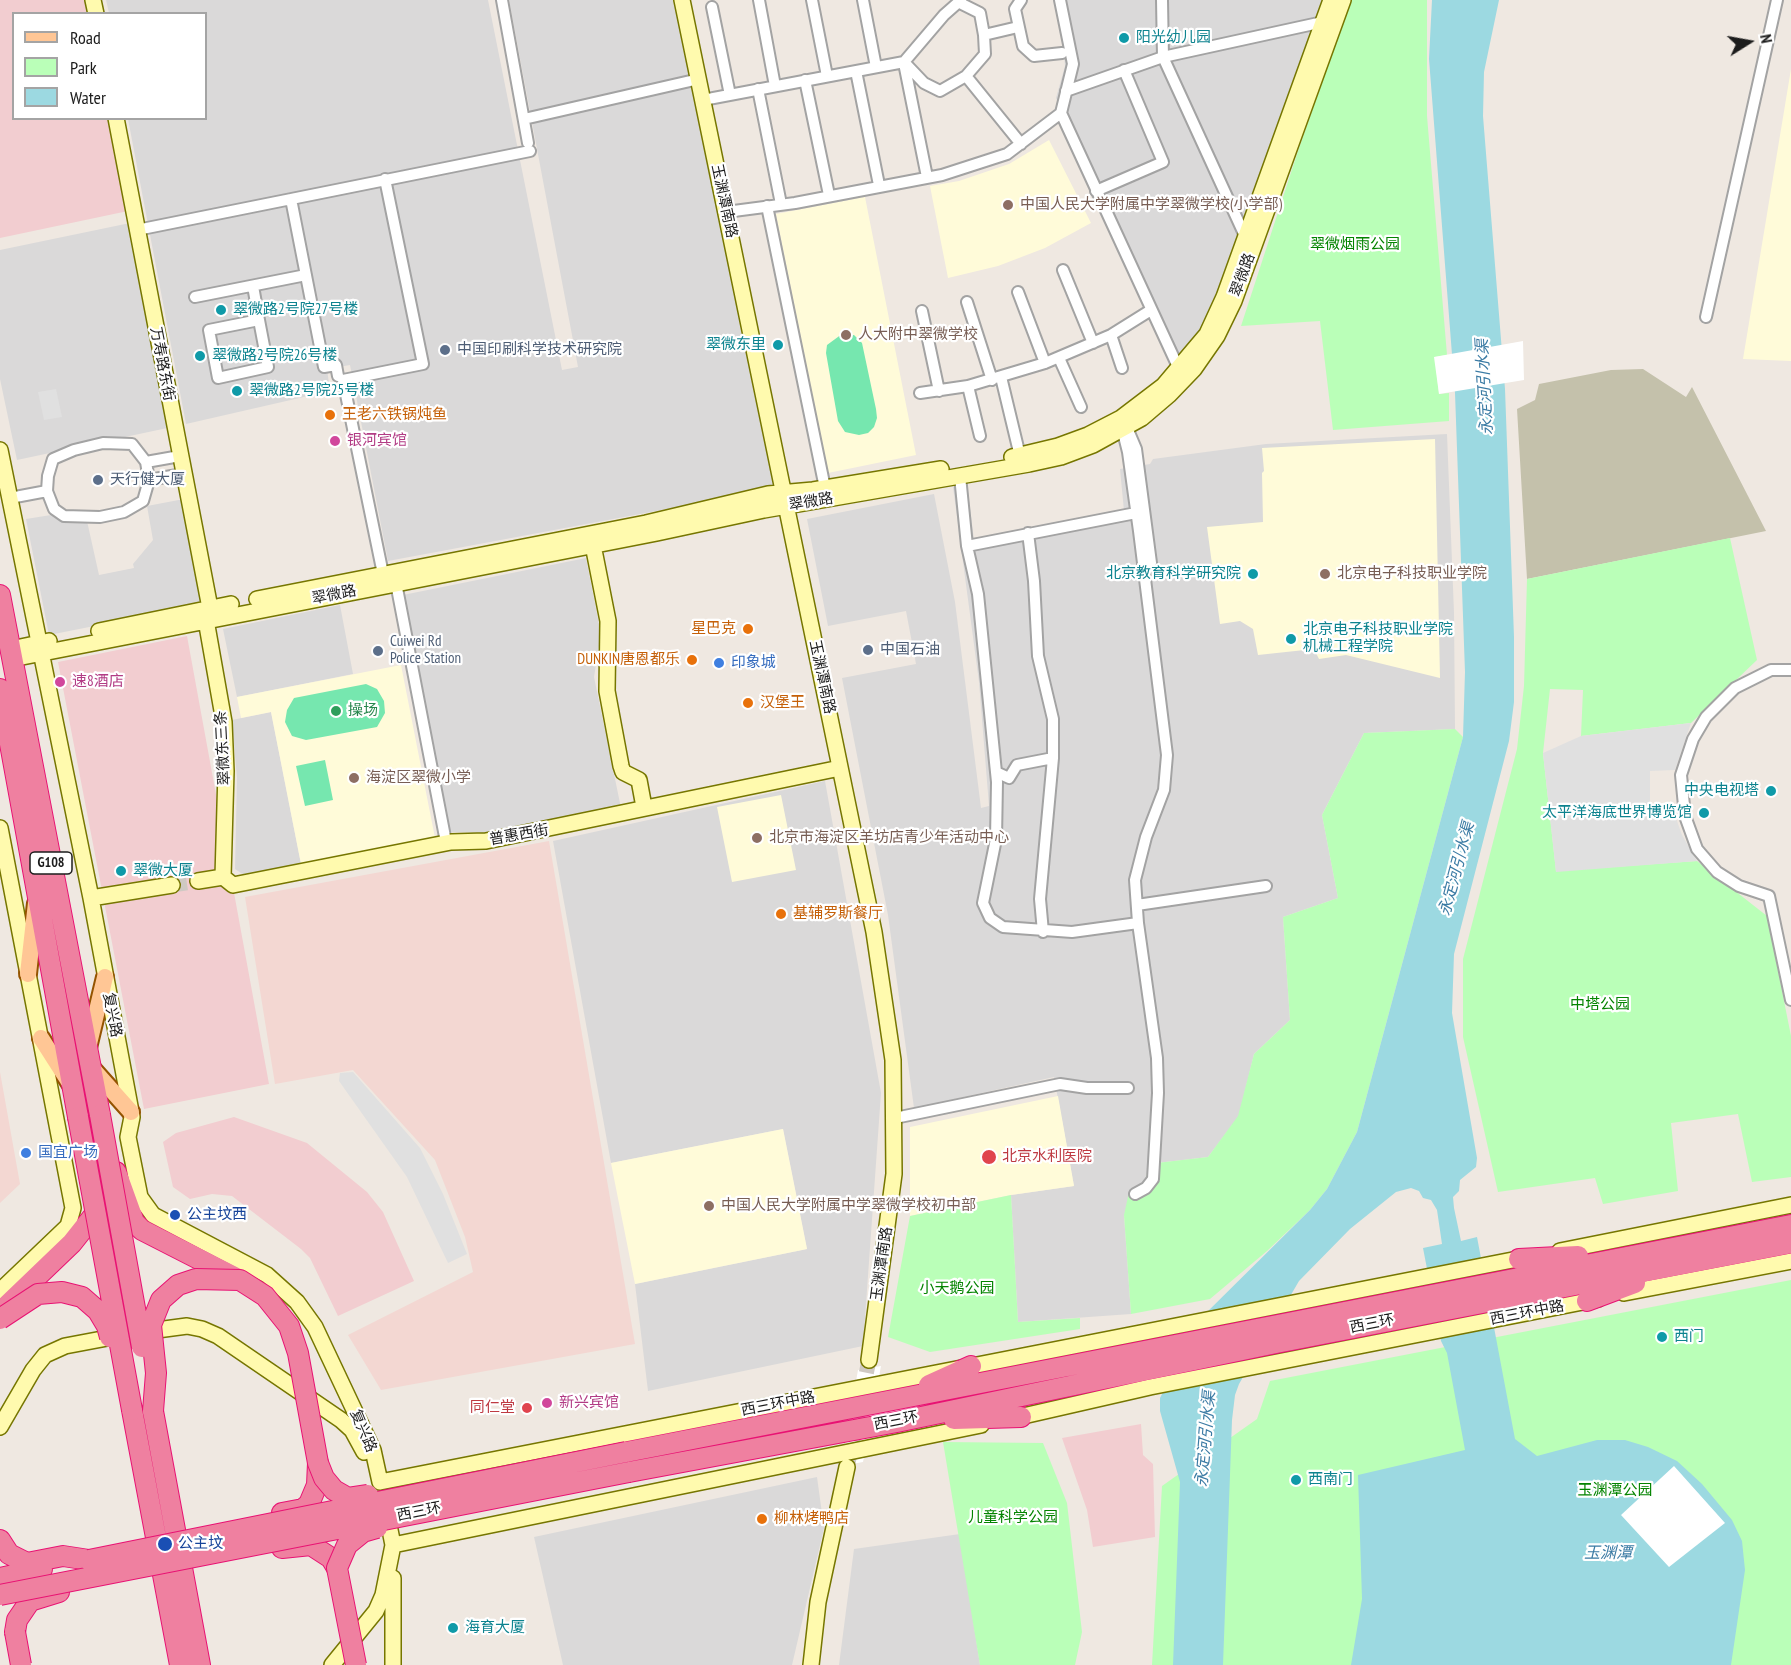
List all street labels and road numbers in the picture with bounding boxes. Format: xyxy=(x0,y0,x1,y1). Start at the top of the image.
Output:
street label: 玉渊潭南路 xyxy=(707,162,741,240)
street label: 翠微路 xyxy=(1227,251,1259,299)
street label: 万寿路东街 xyxy=(146,325,178,403)
street label: 翠微路 xyxy=(787,490,835,514)
street label: 翠微路 xyxy=(310,582,358,608)
street label: 玉渊潭南路 xyxy=(805,638,839,716)
street label: 翠微东三条 xyxy=(212,710,234,786)
street label: 普惠西街 xyxy=(488,821,550,849)
road number: G108 xyxy=(30,852,72,874)
street label: 复兴路 xyxy=(99,991,125,1039)
street label: 玉渊潭南路 xyxy=(868,1226,896,1302)
street label: 西三环中路 xyxy=(1488,1297,1566,1329)
street label: 西三环 xyxy=(1348,1311,1396,1337)
street label: 西三环中路 xyxy=(739,1388,817,1420)
street label: 复兴路 xyxy=(346,1407,380,1455)
street label: 西三环 xyxy=(872,1408,920,1434)
street label: 西三环 xyxy=(395,1499,443,1525)

